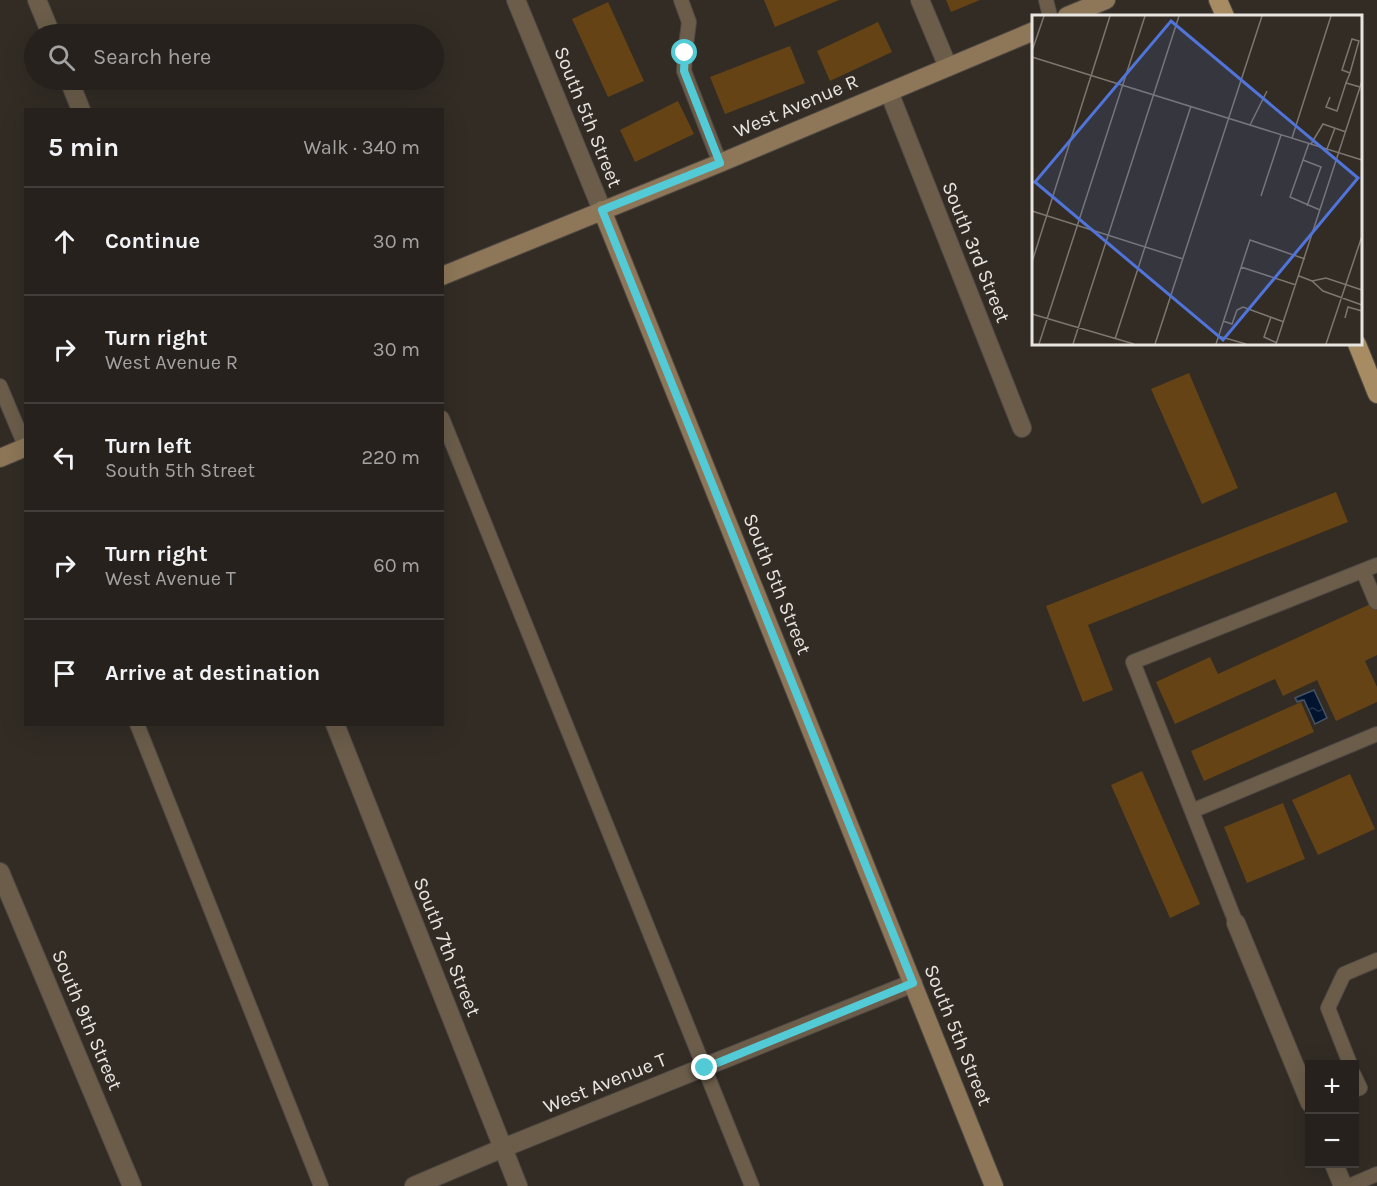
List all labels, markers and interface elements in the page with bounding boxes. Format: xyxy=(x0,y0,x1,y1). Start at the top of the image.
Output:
inset map xyxy=(1032,15,1362,345)
search box xyxy=(24,24,444,90)
route start xyxy=(671,39,697,65)
icon: search xyxy=(45,41,78,74)
street label: South 5th Street xyxy=(549,43,627,191)
text: Search here xyxy=(93,44,211,70)
street label: West Avenue R xyxy=(730,69,862,143)
text: 5 min xyxy=(48,132,119,163)
text: Walk · 340 m xyxy=(304,136,420,159)
street label: South 3rd Street xyxy=(937,178,1015,326)
icon: ahead xyxy=(48,225,81,258)
text: Continue xyxy=(105,228,200,254)
text: 30 m xyxy=(373,230,420,253)
text: Turn right xyxy=(105,325,208,351)
icon: right xyxy=(48,333,81,366)
text: 30 m xyxy=(373,338,420,361)
text: West Avenue R xyxy=(105,351,238,374)
text: Turn left xyxy=(105,433,192,459)
icon: left xyxy=(48,441,81,474)
text: 220 m xyxy=(361,446,420,469)
text: South 5th Street xyxy=(105,459,255,482)
street label: South 5th Street xyxy=(738,510,816,658)
text: Turn right xyxy=(105,541,208,567)
icon: right xyxy=(48,549,81,582)
text: 60 m xyxy=(373,554,420,577)
text: West Avenue T xyxy=(105,567,236,590)
icon: arrive xyxy=(48,657,81,690)
text: Arrive at destination xyxy=(105,660,320,686)
street label: South 7th Street xyxy=(409,874,486,1020)
street label: South 9th Street xyxy=(47,946,127,1094)
street label: South 5th Street xyxy=(919,961,997,1109)
street label: West Avenue T xyxy=(540,1048,670,1118)
route end xyxy=(691,1054,717,1080)
map controls xyxy=(1305,1060,1359,1168)
button: + xyxy=(1305,1060,1359,1114)
button: − xyxy=(1305,1114,1359,1168)

